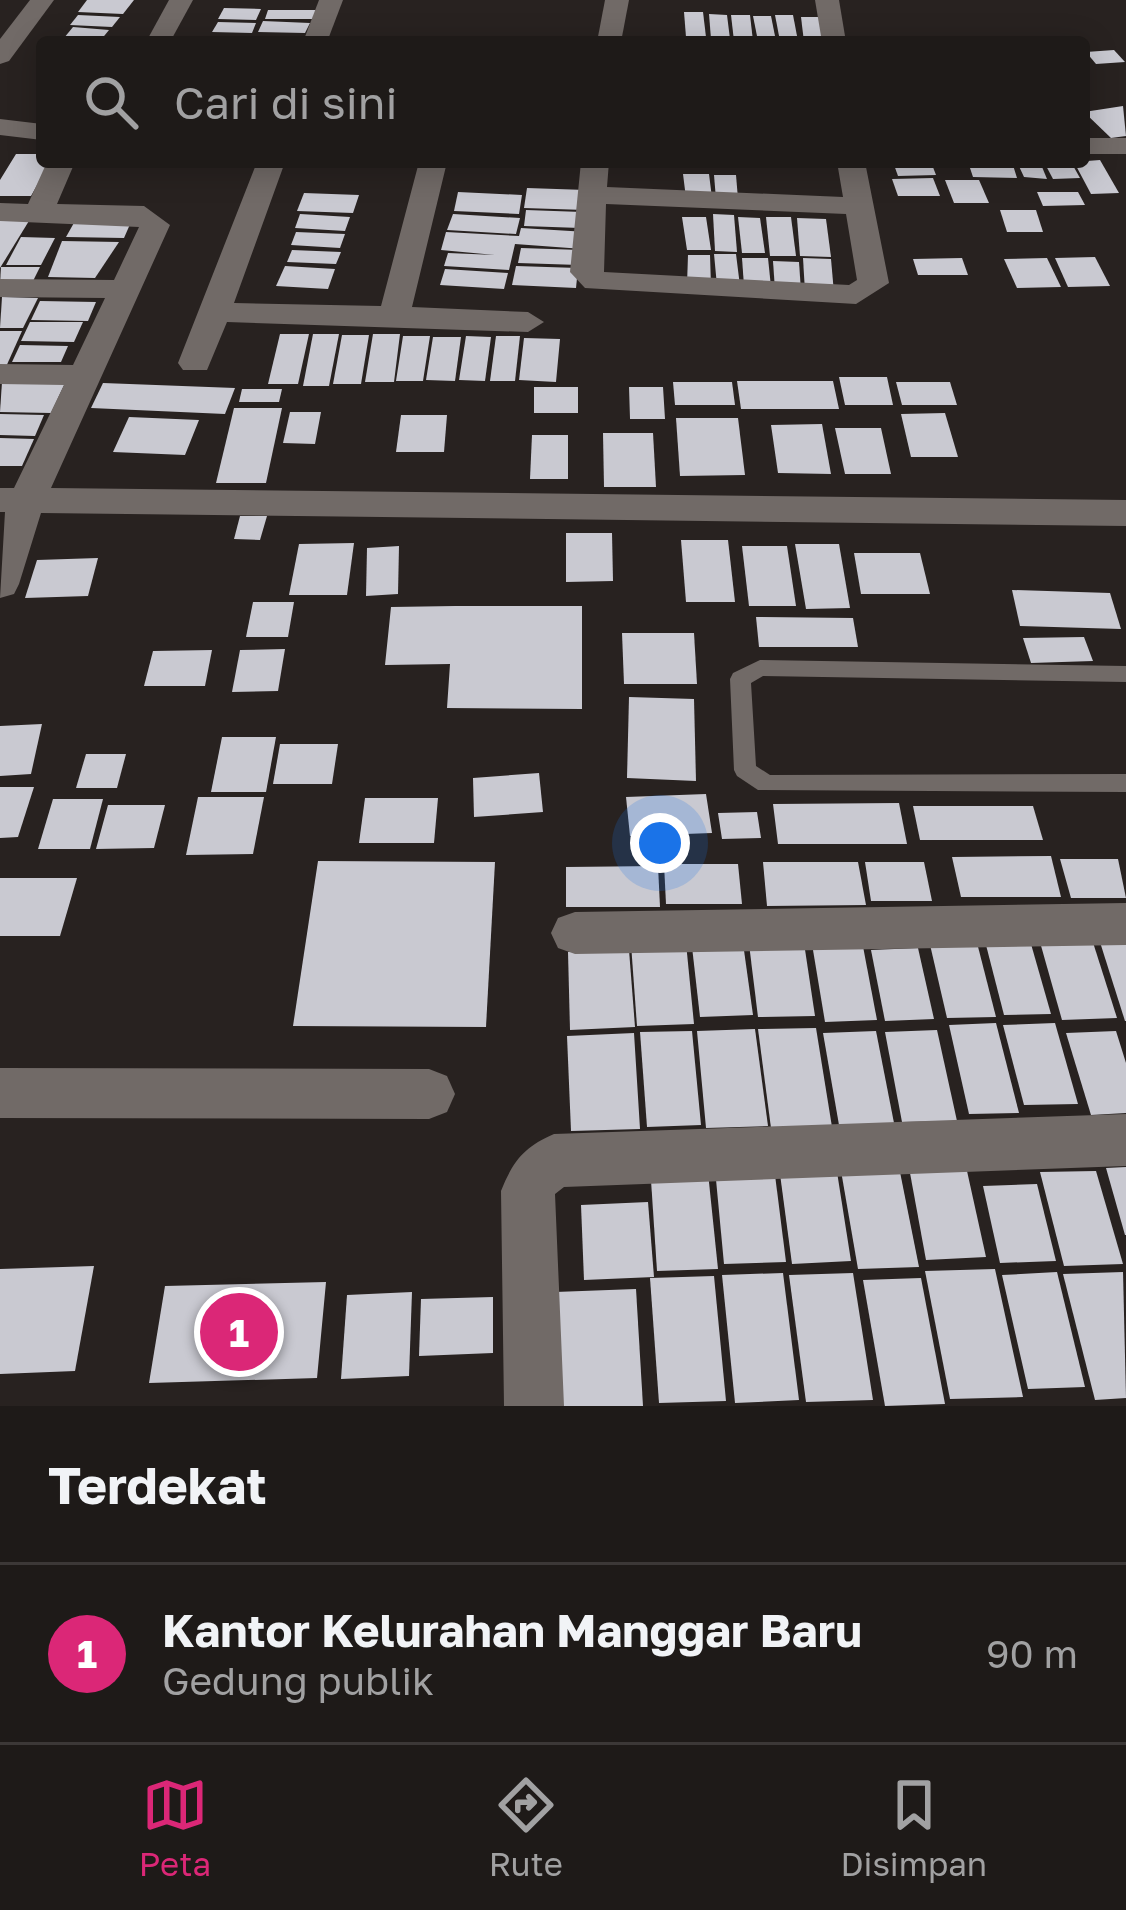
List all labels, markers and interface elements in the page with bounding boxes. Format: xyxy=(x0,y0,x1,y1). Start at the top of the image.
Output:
search box xyxy=(36,36,1090,168)
icon: search xyxy=(78,69,144,135)
text: Cari di sini xyxy=(174,75,398,129)
your location xyxy=(630,813,690,873)
pin: 1 xyxy=(200,1287,278,1377)
text: Terdekat xyxy=(48,1454,267,1515)
text: Kantor Kelurahan Manggar Baru xyxy=(162,1603,862,1657)
text: 1 xyxy=(77,1630,97,1677)
text: 90 m xyxy=(986,1630,1078,1677)
text: Gedung publik xyxy=(162,1657,434,1704)
tab: Peta xyxy=(139,1772,211,1883)
tab: Rute xyxy=(489,1772,563,1883)
tab: Disimpan xyxy=(840,1772,987,1883)

